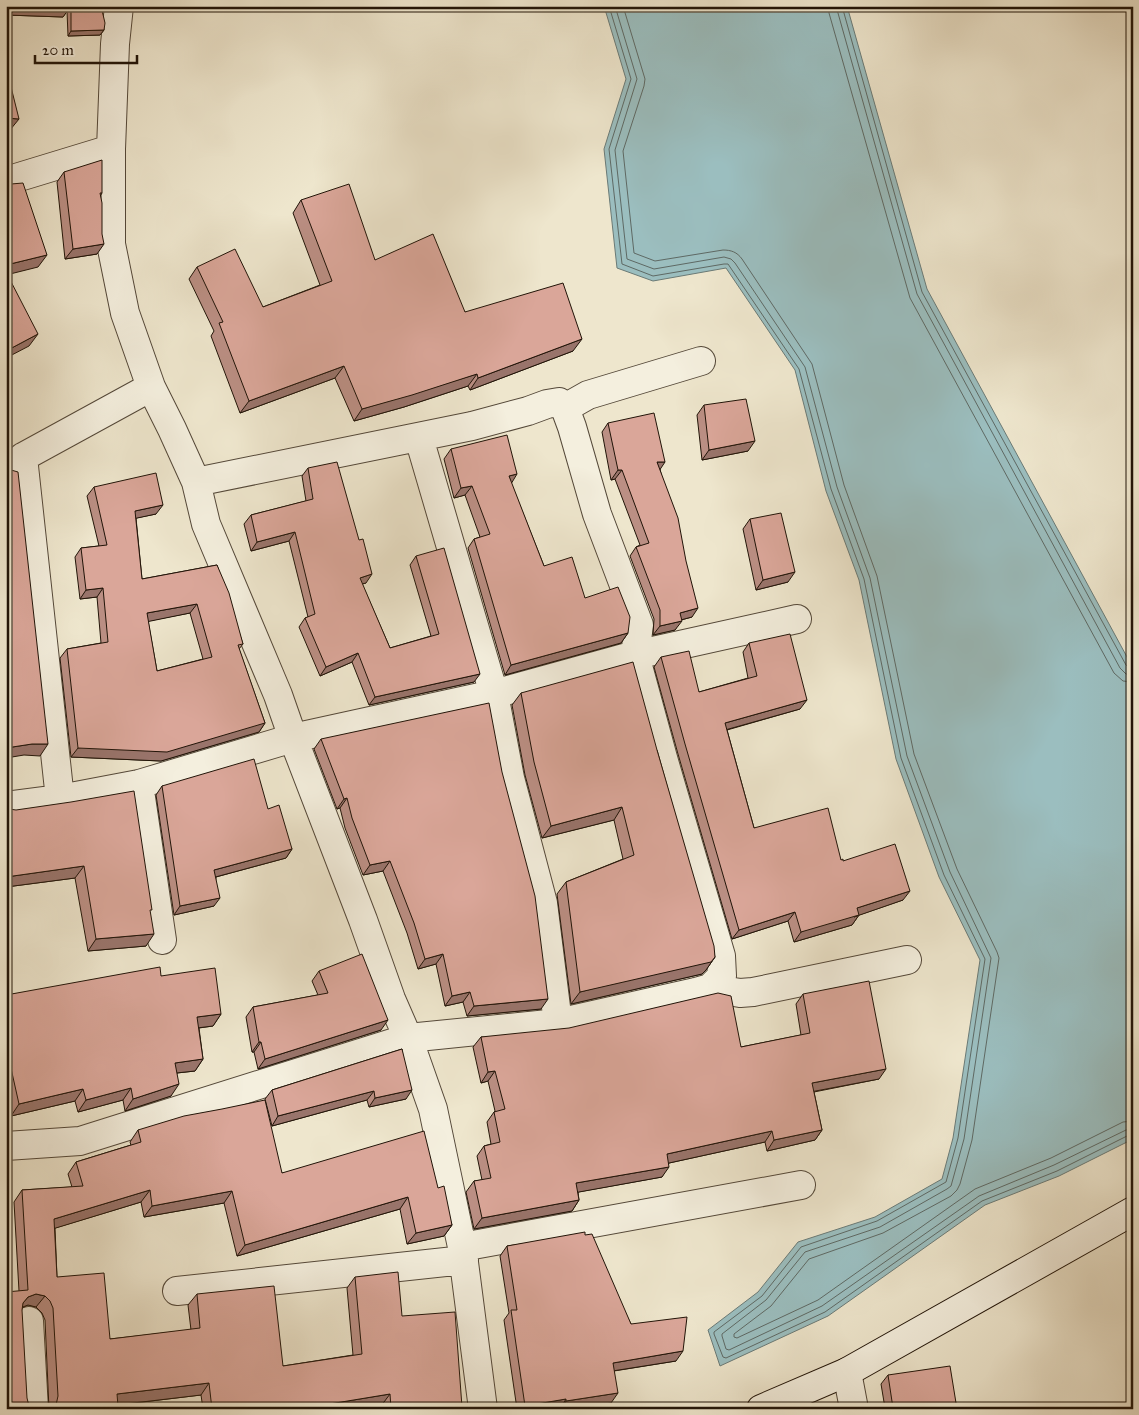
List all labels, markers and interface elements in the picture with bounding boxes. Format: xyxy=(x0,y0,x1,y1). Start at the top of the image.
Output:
scale bar xyxy=(35,32,138,64)
text: 20 m xyxy=(42,41,74,59)

